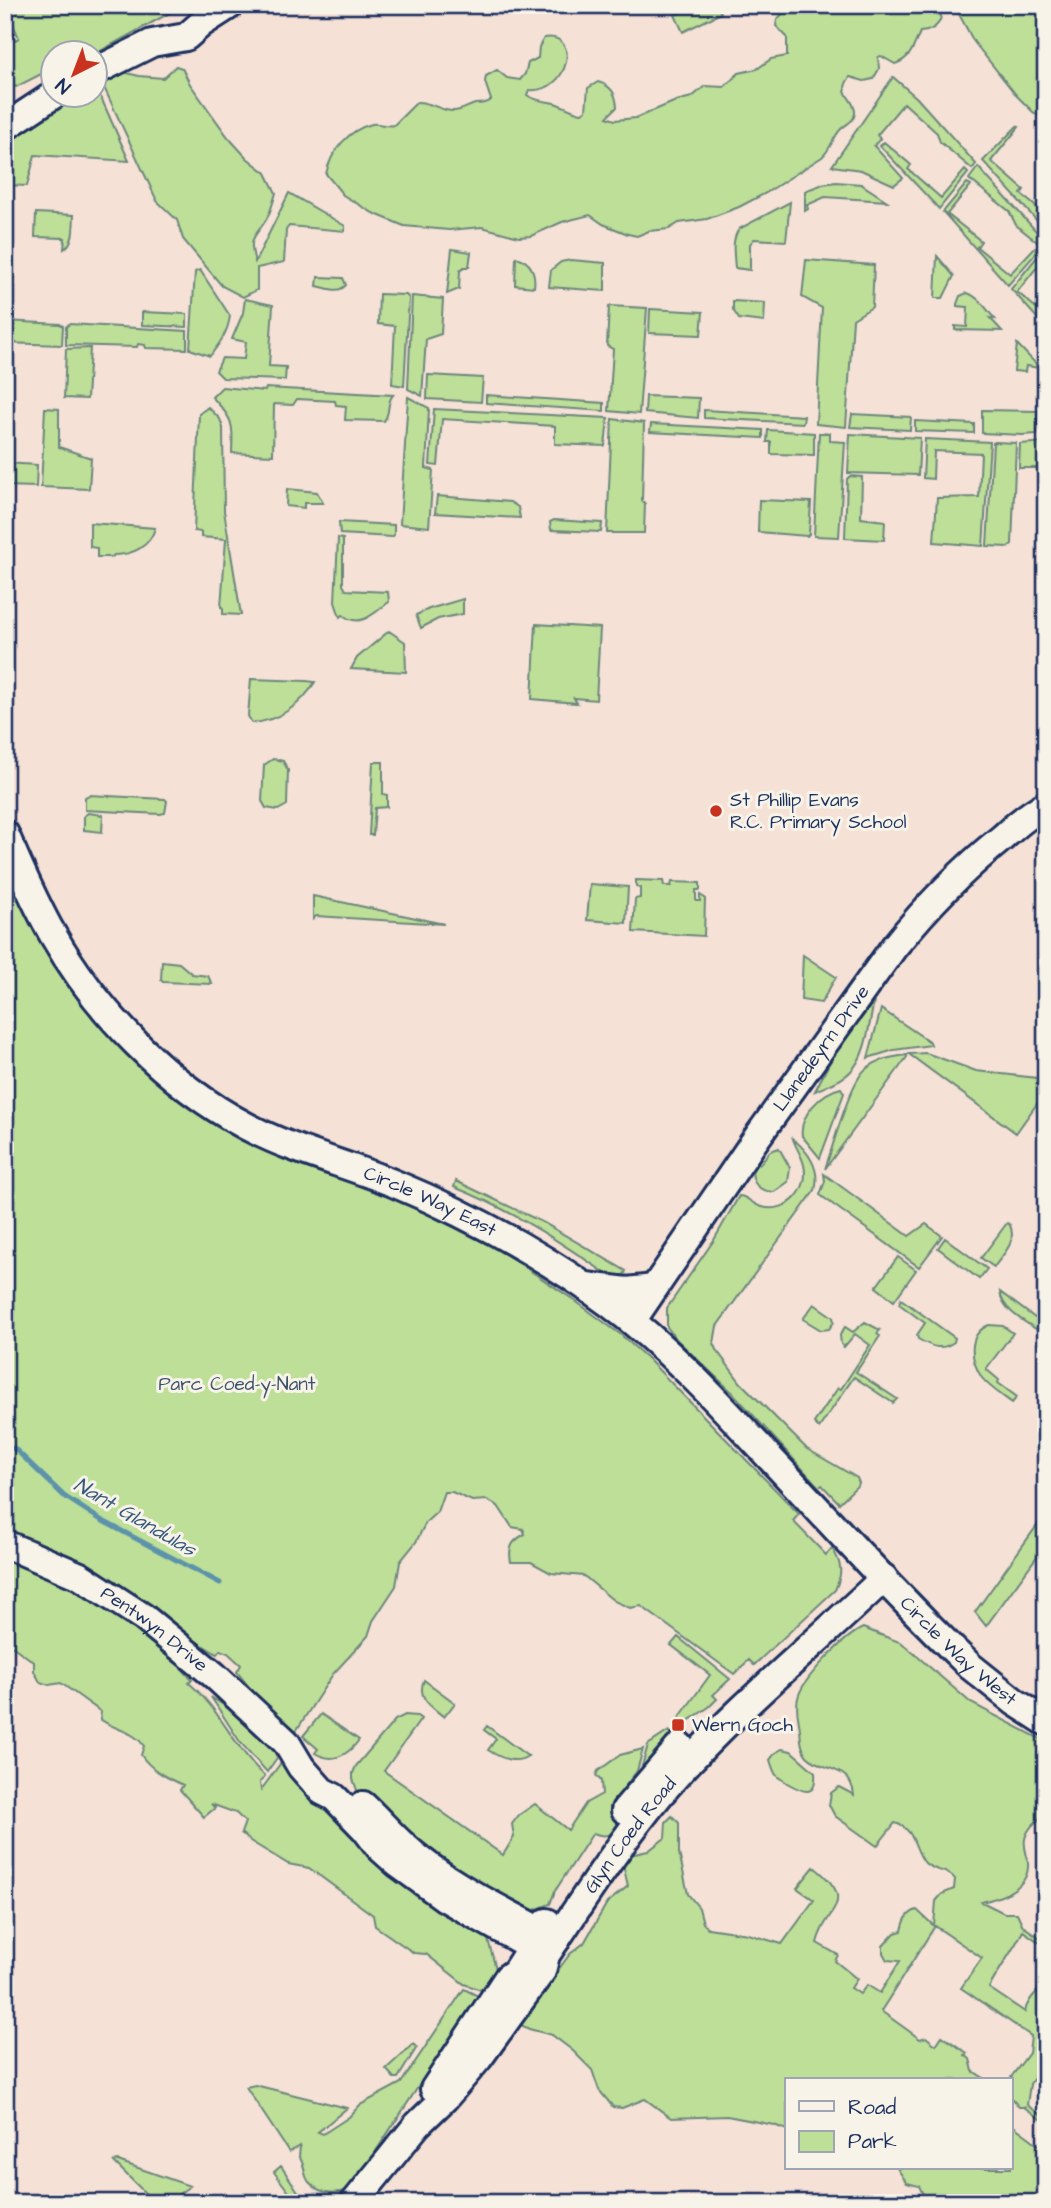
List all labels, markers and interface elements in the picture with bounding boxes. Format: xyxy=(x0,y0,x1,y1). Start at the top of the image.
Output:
north arrow xyxy=(38,38,108,108)
text: N xyxy=(50,71,77,100)
place label: St Phillip Evans R.C. Primary School xyxy=(730,787,906,837)
marker: St Phillip Evans R.C. Primary School xyxy=(708,803,724,819)
street label: Llanedeyrn Drive xyxy=(767,980,876,1117)
street label: Circle Way East xyxy=(360,1160,502,1244)
park label: Parc Coed-y-Nant xyxy=(158,1371,316,1399)
water label: Nant Glandulas xyxy=(69,1470,203,1564)
street label: Pentwyn Drive xyxy=(95,1580,214,1678)
street label: Circle Way West xyxy=(894,1590,1023,1712)
place label: Wern Goch xyxy=(692,1712,794,1739)
marker: Wern Goch xyxy=(670,1717,686,1733)
street label: Glyn Coed Road xyxy=(578,1771,683,1899)
legend xyxy=(785,2078,1012,2170)
text: Road xyxy=(848,2093,896,2122)
text: Park xyxy=(848,2127,897,2156)

